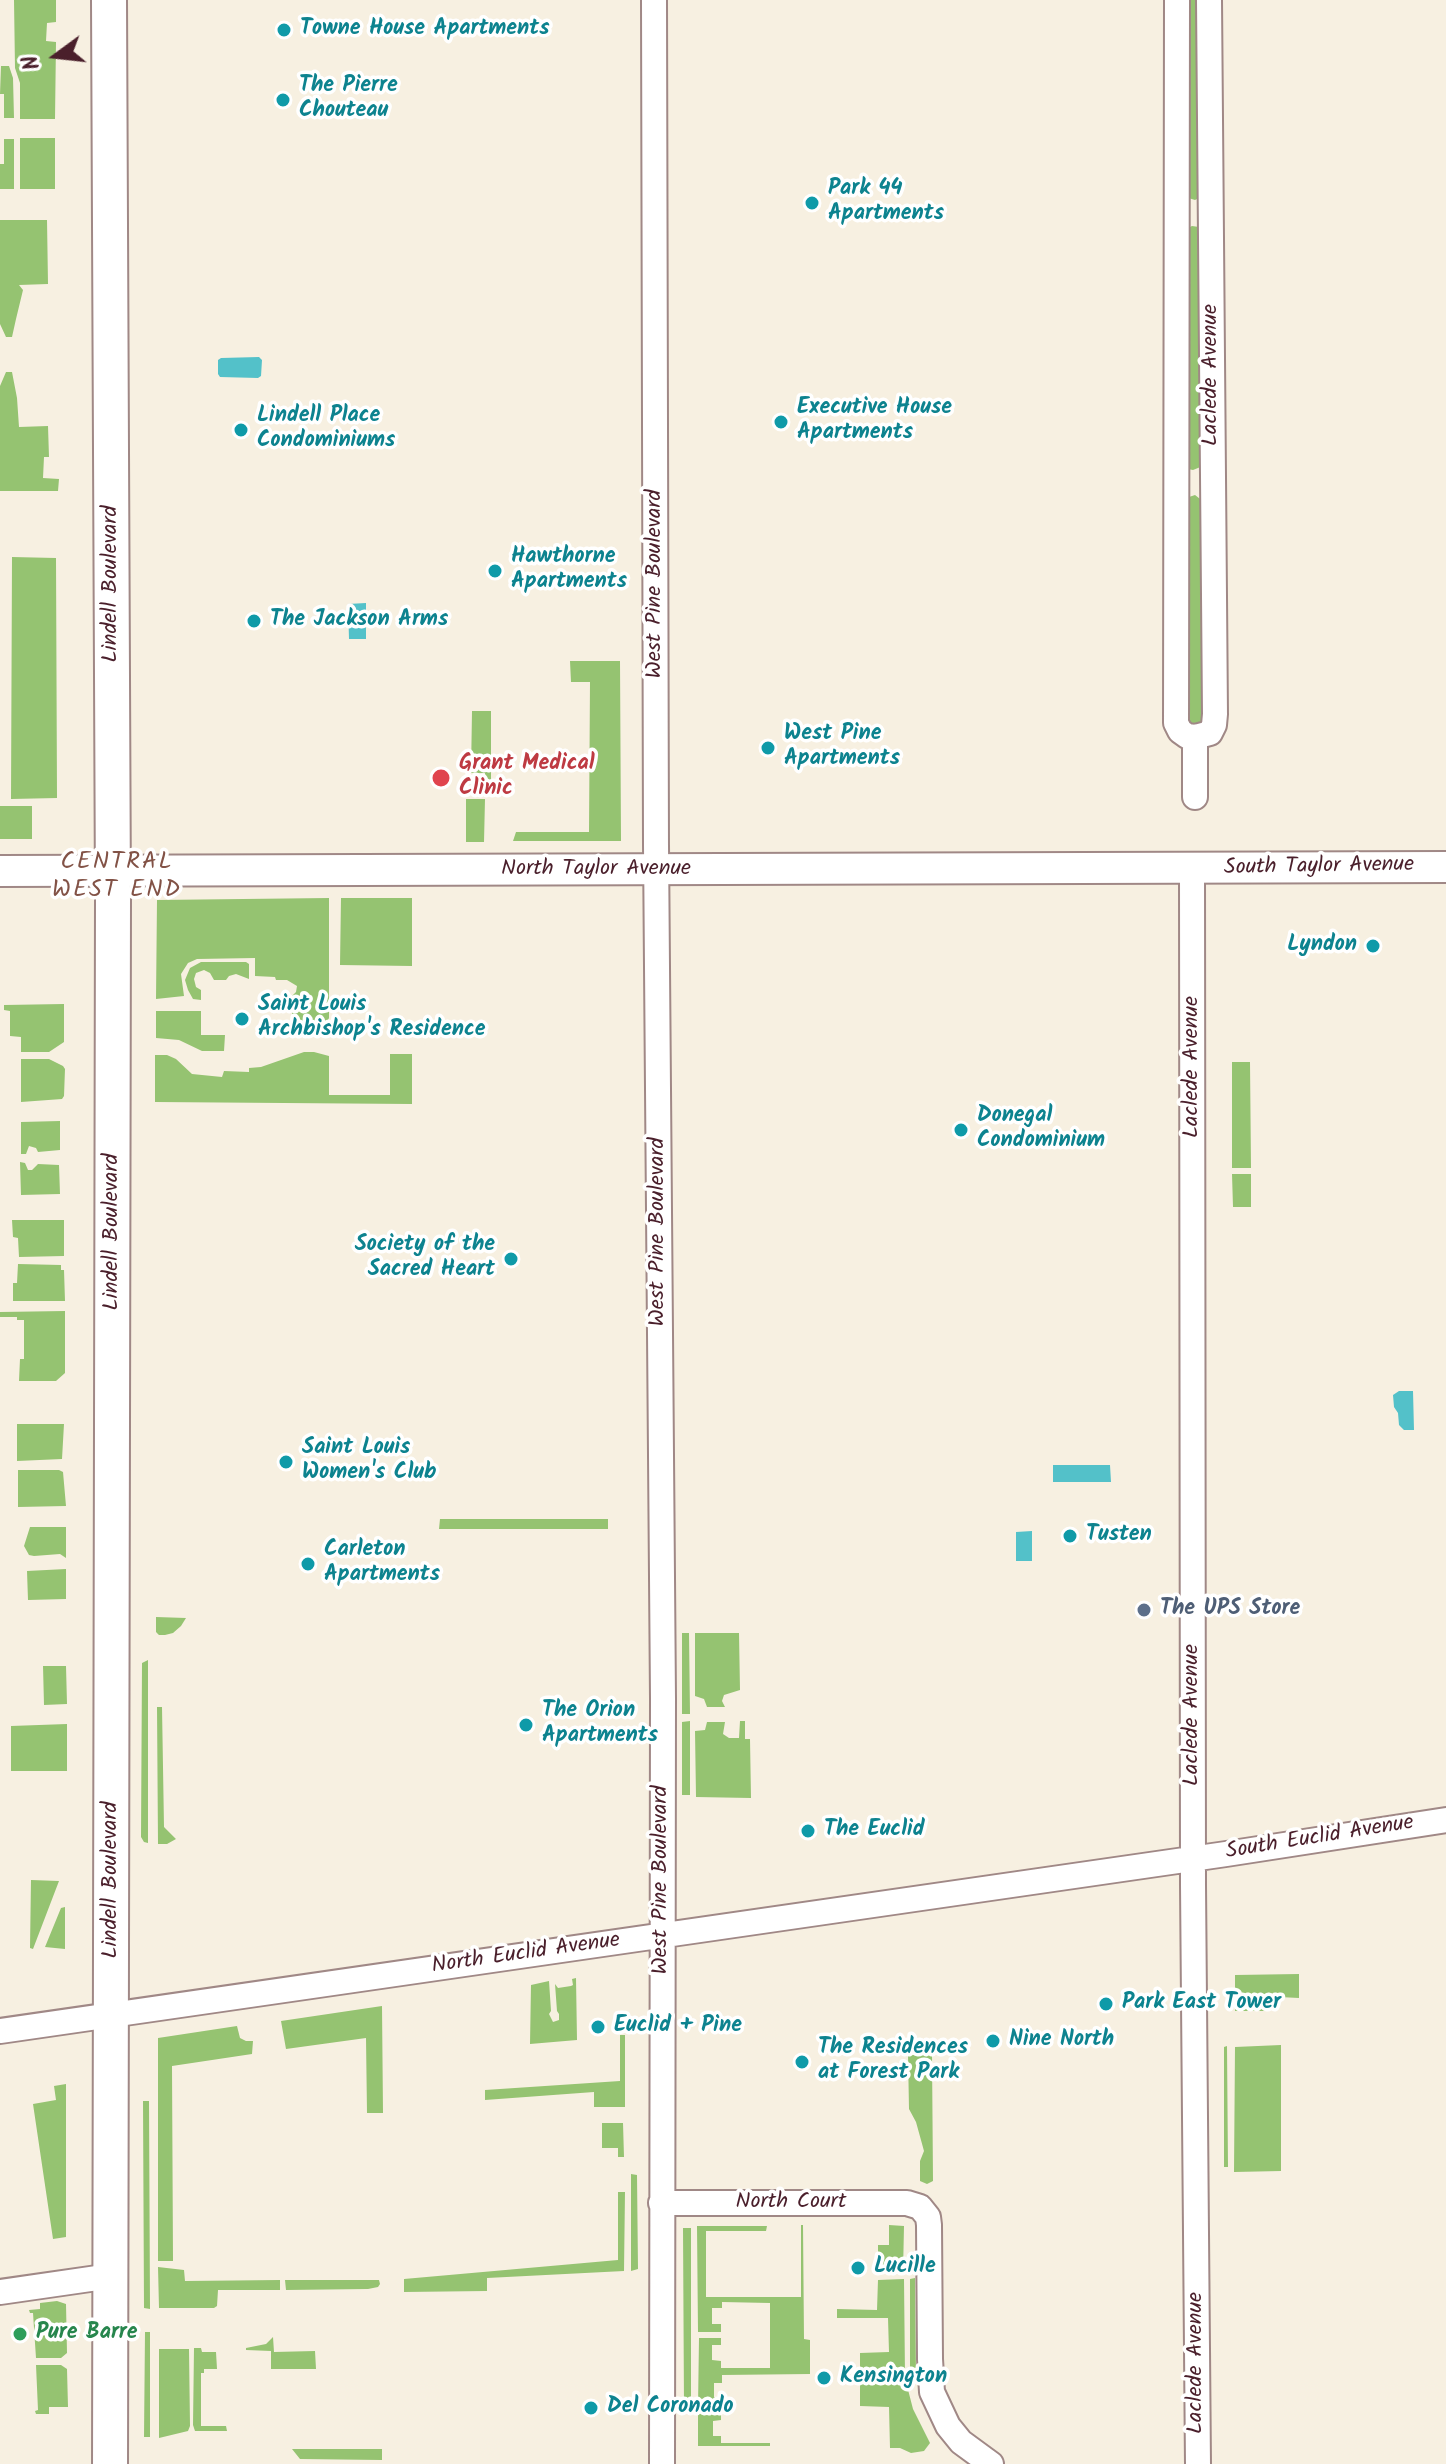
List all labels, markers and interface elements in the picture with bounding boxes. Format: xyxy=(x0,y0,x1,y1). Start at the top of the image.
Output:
north arrow xyxy=(16,16,96,96)
place label: Towne House Apartments xyxy=(300,17,549,43)
marker: Towne House Apartments xyxy=(275,21,293,39)
text: N xyxy=(14,51,51,74)
place label: The Pierre Chouteau xyxy=(299,74,398,126)
marker: The Pierre Chouteau xyxy=(274,91,292,109)
place label: Park 44 Apartments xyxy=(828,177,944,228)
marker: Park 44 Apartments xyxy=(803,194,821,212)
street label: Laclede Avenue xyxy=(1199,304,1225,446)
place label: Executive House Apartments xyxy=(797,396,952,448)
place label: Lindell Place Condominiums xyxy=(257,404,395,456)
marker: Executive House Apartments xyxy=(772,413,790,431)
marker: Lindell Place Condominiums xyxy=(232,421,250,439)
street label: West Pine Boulevard xyxy=(643,489,669,679)
street label: Lindell Boulevard xyxy=(99,505,125,663)
place label: Hawthorne Apartments xyxy=(511,545,627,596)
marker: Hawthorne Apartments xyxy=(486,562,504,580)
place label: The Jackson Arms xyxy=(270,608,448,634)
marker: The Jackson Arms xyxy=(245,612,263,630)
place label: West Pine Apartments xyxy=(784,722,900,774)
marker: West Pine Apartments xyxy=(759,739,777,757)
place label: Grant Medical Clinic xyxy=(459,752,595,804)
marker: Grant Medical Clinic xyxy=(430,767,452,789)
district label: CENTRAL WEST END xyxy=(52,850,182,906)
street label: South Taylor Avenue xyxy=(1224,853,1414,883)
street label: North Taylor Avenue xyxy=(501,857,691,883)
place label: Lyndon xyxy=(1287,933,1357,959)
marker: Lyndon xyxy=(1364,937,1382,955)
place label: Saint Louis Archbishop's Residence xyxy=(258,993,486,1044)
street label: Laclede Avenue xyxy=(1180,996,1206,1138)
marker: Saint Louis Archbishop's Residence xyxy=(233,1010,251,1028)
place label: Donegal Condominium xyxy=(977,1104,1105,1156)
marker: Donegal Condominium xyxy=(952,1121,970,1139)
street label: West Pine Boulevard xyxy=(646,1137,672,1327)
street label: Lindell Boulevard xyxy=(100,1153,126,1311)
place label: Society of the Sacred Heart xyxy=(355,1233,495,1284)
marker: Society of the Sacred Heart xyxy=(502,1250,520,1268)
place label: Saint Louis Women's Club xyxy=(302,1436,436,1488)
marker: Saint Louis Women's Club xyxy=(277,1453,295,1471)
place label: Tusten xyxy=(1086,1523,1152,1549)
marker: Tusten xyxy=(1061,1527,1079,1545)
place label: Carleton Apartments xyxy=(324,1538,440,1590)
marker: Carleton Apartments xyxy=(299,1555,317,1573)
place label: The UPS Store xyxy=(1160,1597,1300,1623)
marker: The UPS Store xyxy=(1135,1601,1153,1619)
street label: Laclede Avenue xyxy=(1180,1644,1206,1786)
place label: The Orion Apartments xyxy=(542,1699,658,1750)
marker: The Orion Apartments xyxy=(517,1716,535,1734)
street label: West Pine Boulevard xyxy=(649,1785,675,1975)
street label: Lindell Boulevard xyxy=(99,1801,125,1959)
street label: South Euclid Avenue xyxy=(1224,1811,1416,1867)
place label: The Euclid xyxy=(824,1818,925,1844)
marker: The Euclid xyxy=(799,1822,817,1840)
street label: North Euclid Avenue xyxy=(430,1929,622,1981)
place label: Park East Tower xyxy=(1122,1991,1281,2017)
marker: Park East Tower xyxy=(1097,1995,1115,2013)
place label: Euclid + Pine xyxy=(614,2014,742,2040)
marker: Euclid + Pine xyxy=(589,2018,607,2036)
place label: Nine North xyxy=(1009,2028,1114,2054)
marker: Nine North xyxy=(984,2032,1002,2050)
place label: The Residences at Forest Park xyxy=(818,2036,968,2088)
marker: The Residences at Forest Park xyxy=(793,2053,811,2071)
street label: North Court xyxy=(736,2190,846,2216)
place label: Lucille xyxy=(874,2255,936,2281)
marker: Lucille xyxy=(849,2259,867,2277)
street label: Laclede Avenue xyxy=(1184,2292,1210,2434)
place label: Pure Barre xyxy=(36,2321,138,2347)
marker: Pure Barre xyxy=(11,2325,29,2343)
place label: Kensington xyxy=(840,2365,947,2391)
marker: Kensington xyxy=(815,2369,833,2387)
place label: Del Coronado xyxy=(607,2395,734,2421)
marker: Del Coronado xyxy=(582,2399,600,2417)

